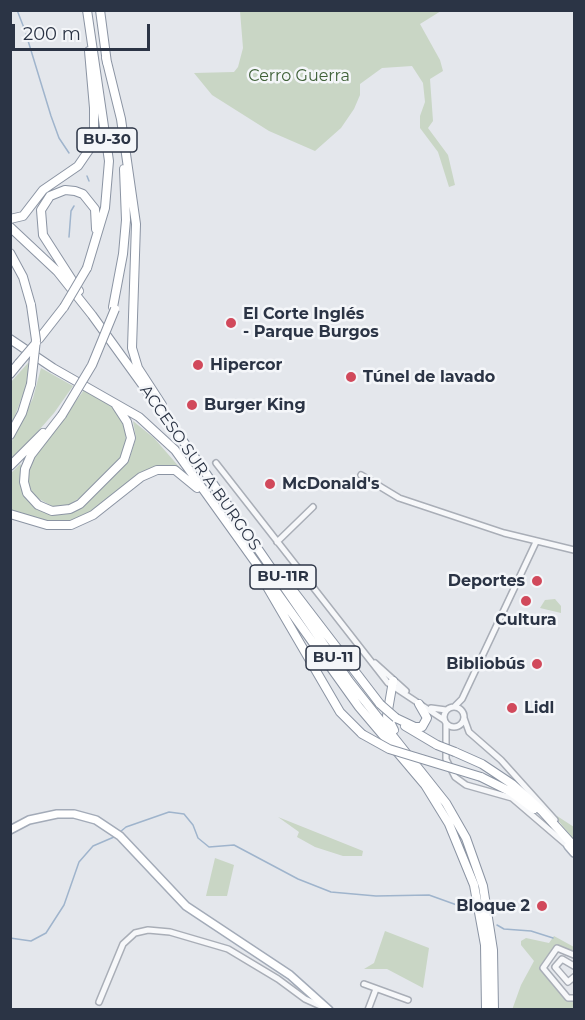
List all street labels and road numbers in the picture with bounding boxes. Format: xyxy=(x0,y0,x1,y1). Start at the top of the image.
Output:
road number: BU-30 xyxy=(77,128,137,152)
street label: ACCESO SUR A BURGOS xyxy=(136,382,264,554)
road number: BU-11R xyxy=(250,565,316,589)
road number: BU-11 xyxy=(306,646,360,670)

